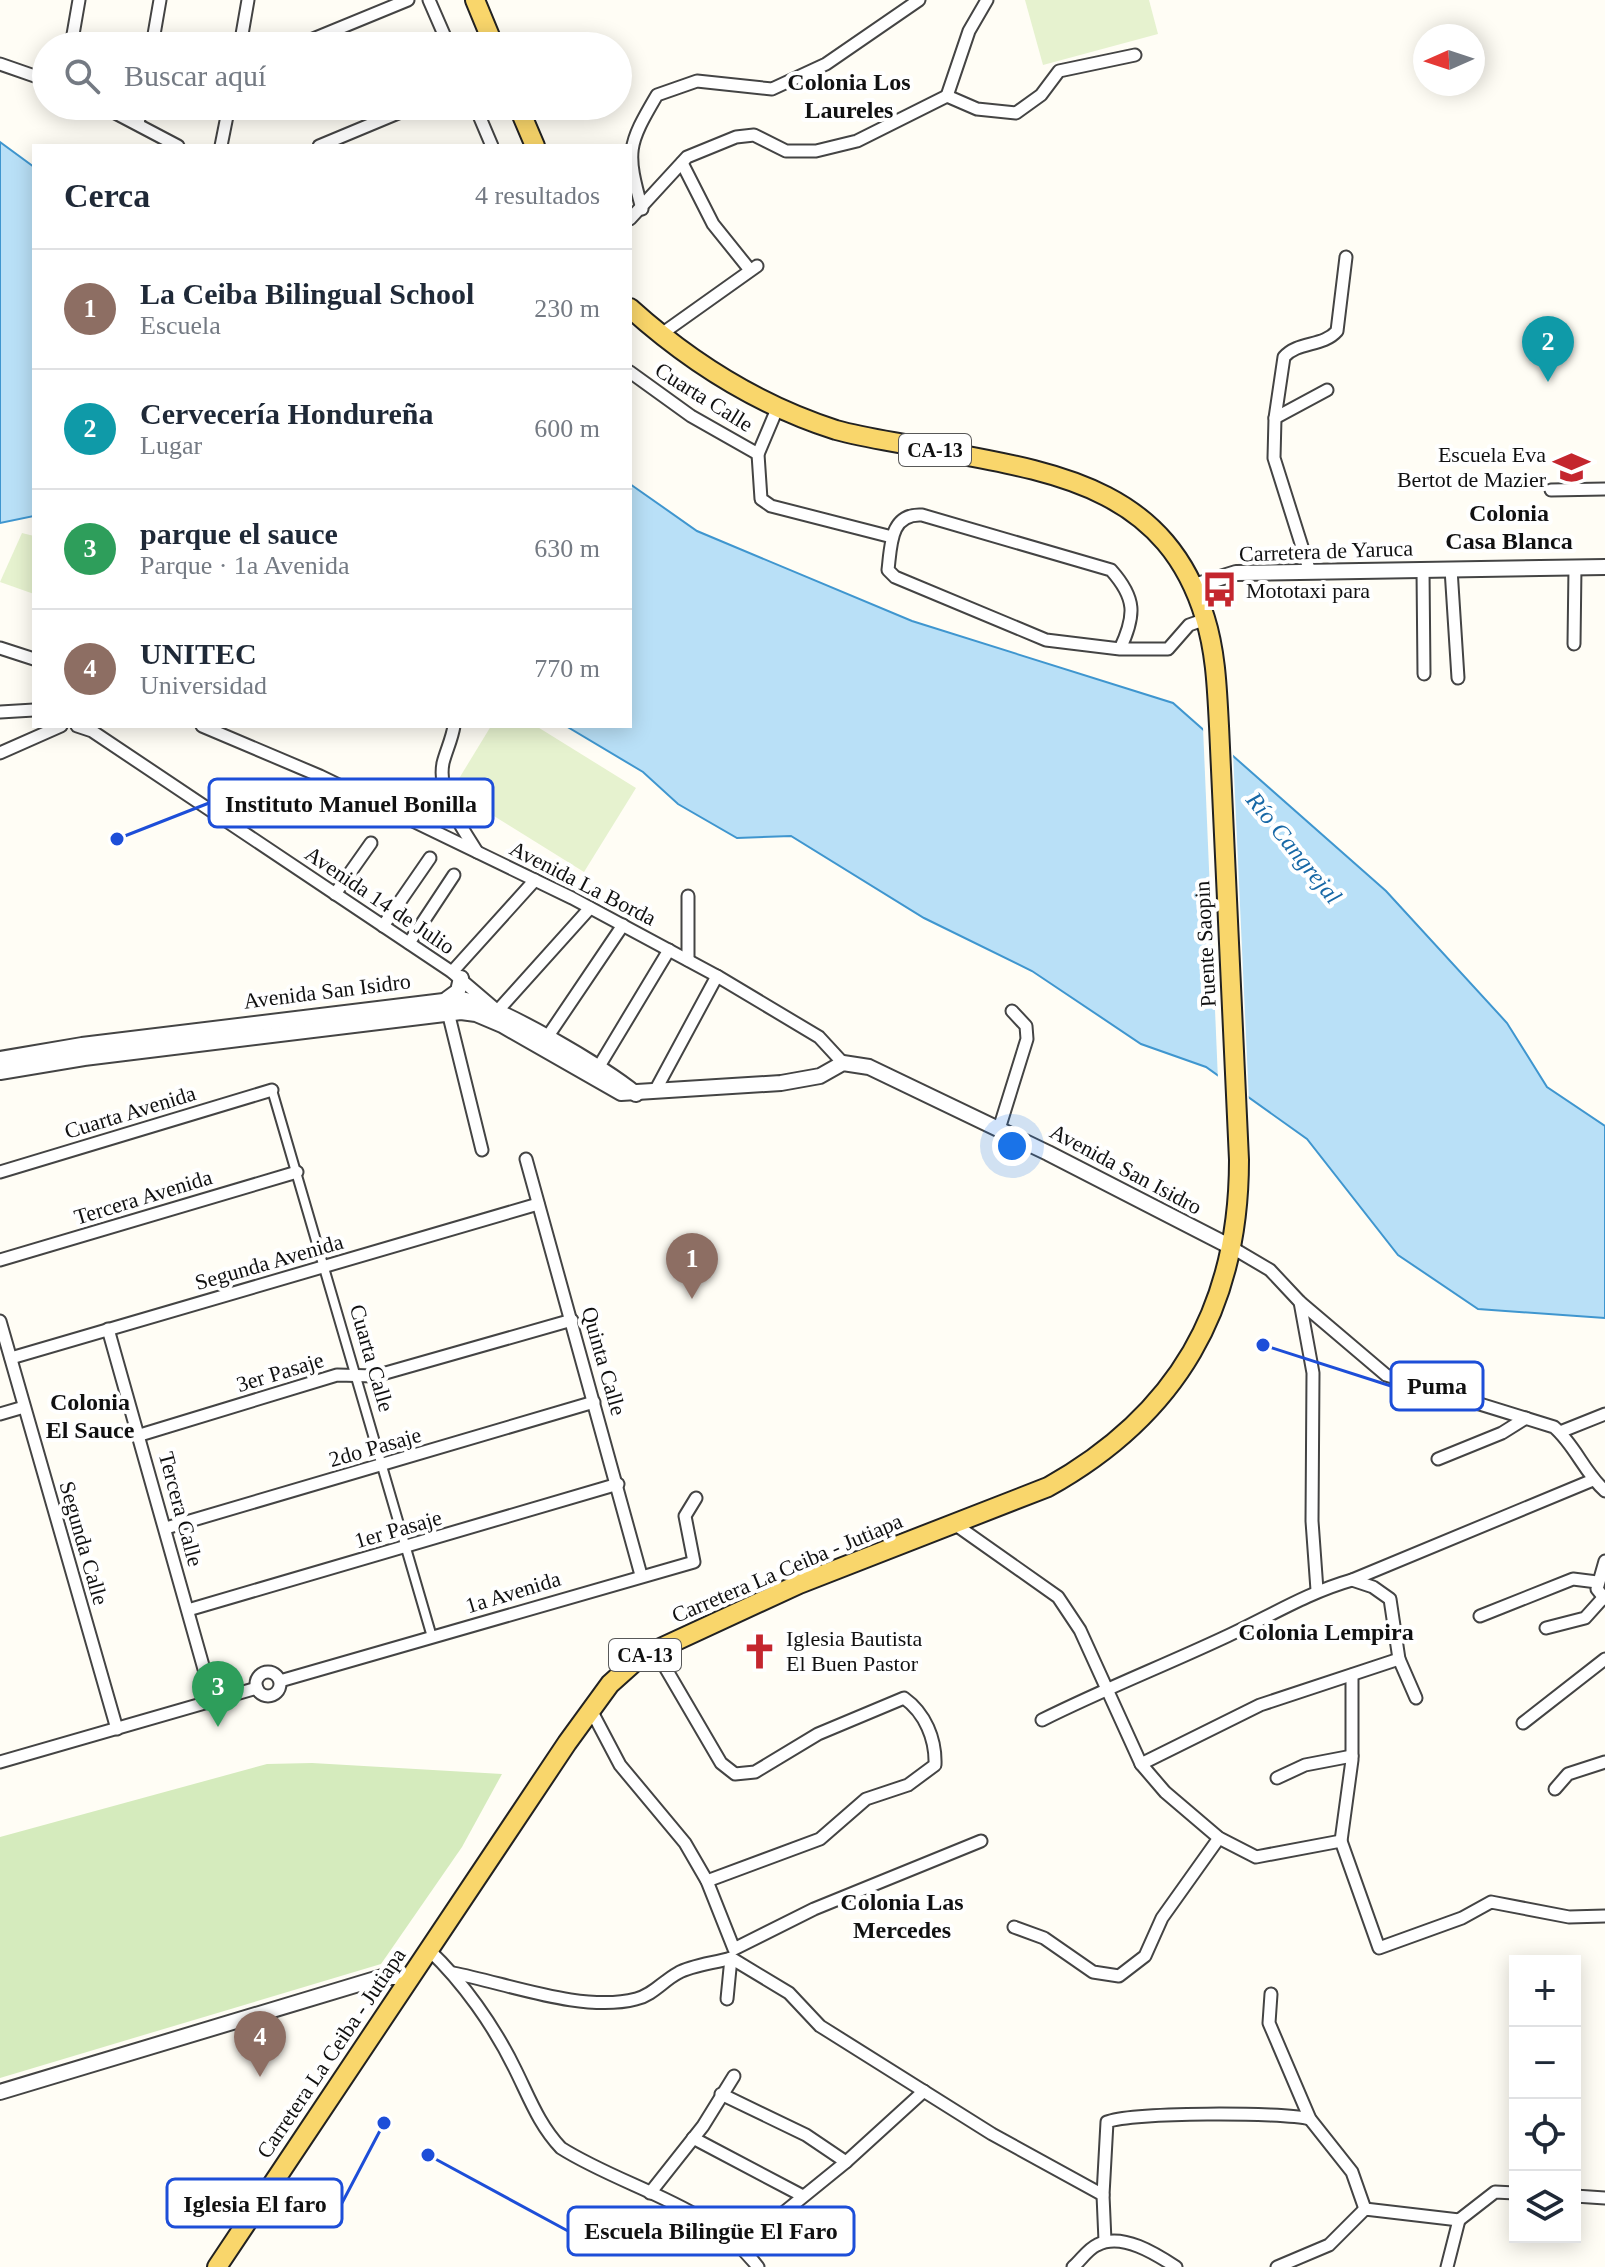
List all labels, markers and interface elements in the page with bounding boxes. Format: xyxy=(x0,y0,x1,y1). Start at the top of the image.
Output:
north arrow xyxy=(1413,24,1485,96)
search box xyxy=(32,32,632,120)
icon: search xyxy=(60,54,104,98)
text: Buscar aquí xyxy=(124,59,266,92)
district label: Colonia Los Laureles xyxy=(787,69,911,123)
text: Cerca xyxy=(64,177,150,214)
text: 4 resultados xyxy=(475,181,600,210)
text: La Ceiba Bilingual School xyxy=(140,277,474,310)
text: 1 xyxy=(84,294,97,323)
text: 230 m xyxy=(534,294,600,323)
text: Escuela xyxy=(140,311,221,340)
pin: 2 xyxy=(1522,316,1574,382)
street label: Cuarta Calle xyxy=(650,357,758,437)
text: Cervecería Hondureña xyxy=(140,397,434,430)
text: 2 xyxy=(84,414,97,443)
text: 600 m xyxy=(534,414,600,443)
text: Lugar xyxy=(140,431,202,460)
road number: CA-13 xyxy=(899,434,971,466)
place label: Escuela Eva Bertot de Mazier xyxy=(1397,442,1547,492)
school or university icon: Escuela Eva Bertot de Mazier xyxy=(1553,448,1591,486)
district label: Colonia Casa Blanca xyxy=(1445,500,1573,554)
text: parque el sauce xyxy=(140,517,338,550)
text: 3 xyxy=(84,534,97,563)
text: 630 m xyxy=(534,534,600,563)
street label: Carretera de Yaruca xyxy=(1239,535,1414,567)
text: Parque · 1a Avenida xyxy=(140,551,350,580)
bus stop icon: Mototaxi para xyxy=(1201,571,1239,609)
place label: Mototaxi para xyxy=(1246,578,1370,603)
text: UNITEC xyxy=(140,637,257,670)
text: 4 xyxy=(84,654,97,683)
text: 770 m xyxy=(534,654,600,683)
text: Universidad xyxy=(140,671,267,700)
callout: Instituto Manuel Bonilla xyxy=(209,779,493,827)
water label: Río Cangrejal xyxy=(1241,786,1347,909)
text: Instituto Manuel Bonilla xyxy=(225,791,477,817)
street label: Avenida La Borda xyxy=(506,835,661,931)
street label: Avenida 14 de Julio xyxy=(300,841,460,959)
street label: Puente Saopin xyxy=(1189,880,1221,1008)
street label: Avenida San Isidro xyxy=(242,968,412,1014)
street label: Cuarta Avenida xyxy=(61,1080,199,1144)
street label: Avenida San Isidro xyxy=(1046,1118,1206,1220)
your location xyxy=(992,1126,1032,1166)
street label: Tercera Avenida xyxy=(71,1164,215,1230)
street label: Segunda Avenida xyxy=(192,1229,346,1295)
pin: 1 xyxy=(666,1233,718,1299)
street label: Cuarta Calle xyxy=(345,1301,399,1415)
street label: Quinta Calle xyxy=(577,1304,631,1418)
street label: 3er Pasaje xyxy=(233,1347,327,1397)
callout: Puma xyxy=(1391,1362,1483,1410)
text: Puma xyxy=(1407,1373,1467,1399)
district label: Colonia El Sauce xyxy=(46,1389,135,1443)
street label: 2do Pasaje xyxy=(326,1422,424,1472)
street label: Tercera Calle xyxy=(154,1449,208,1569)
street label: Segunda Calle xyxy=(54,1478,114,1608)
street label: 1er Pasaje xyxy=(351,1505,445,1553)
street label: Carretera La Ceiba - Jutiapa xyxy=(668,1508,906,1628)
street label: 1a Avenida xyxy=(463,1566,564,1618)
district label: Colonia Lempira xyxy=(1238,1619,1414,1645)
place label: Iglesia Bautista El Buen Pastor xyxy=(786,1626,922,1676)
church icon: Iglesia Bautista El Buen Pastor xyxy=(741,1632,779,1670)
road number: CA-13 xyxy=(609,1639,681,1671)
pin: 3 xyxy=(192,1661,244,1727)
district label: Colonia Las Mercedes xyxy=(840,1889,964,1943)
street label: Carretera La Ceiba - Jutiapa xyxy=(251,1943,411,2163)
map controls xyxy=(1509,1955,1581,2243)
button: + xyxy=(1509,1955,1581,2027)
pin: 4 xyxy=(234,2011,286,2077)
button: − xyxy=(1509,2027,1581,2099)
button: locate xyxy=(1509,2099,1581,2171)
button: layers xyxy=(1509,2171,1581,2243)
callout: Iglesia El faro xyxy=(167,2179,342,2227)
text: Iglesia El faro xyxy=(183,2191,327,2217)
callout: Escuela Bilingüe El Faro xyxy=(568,2207,854,2255)
text: Escuela Bilingüe El Faro xyxy=(584,2218,838,2244)

